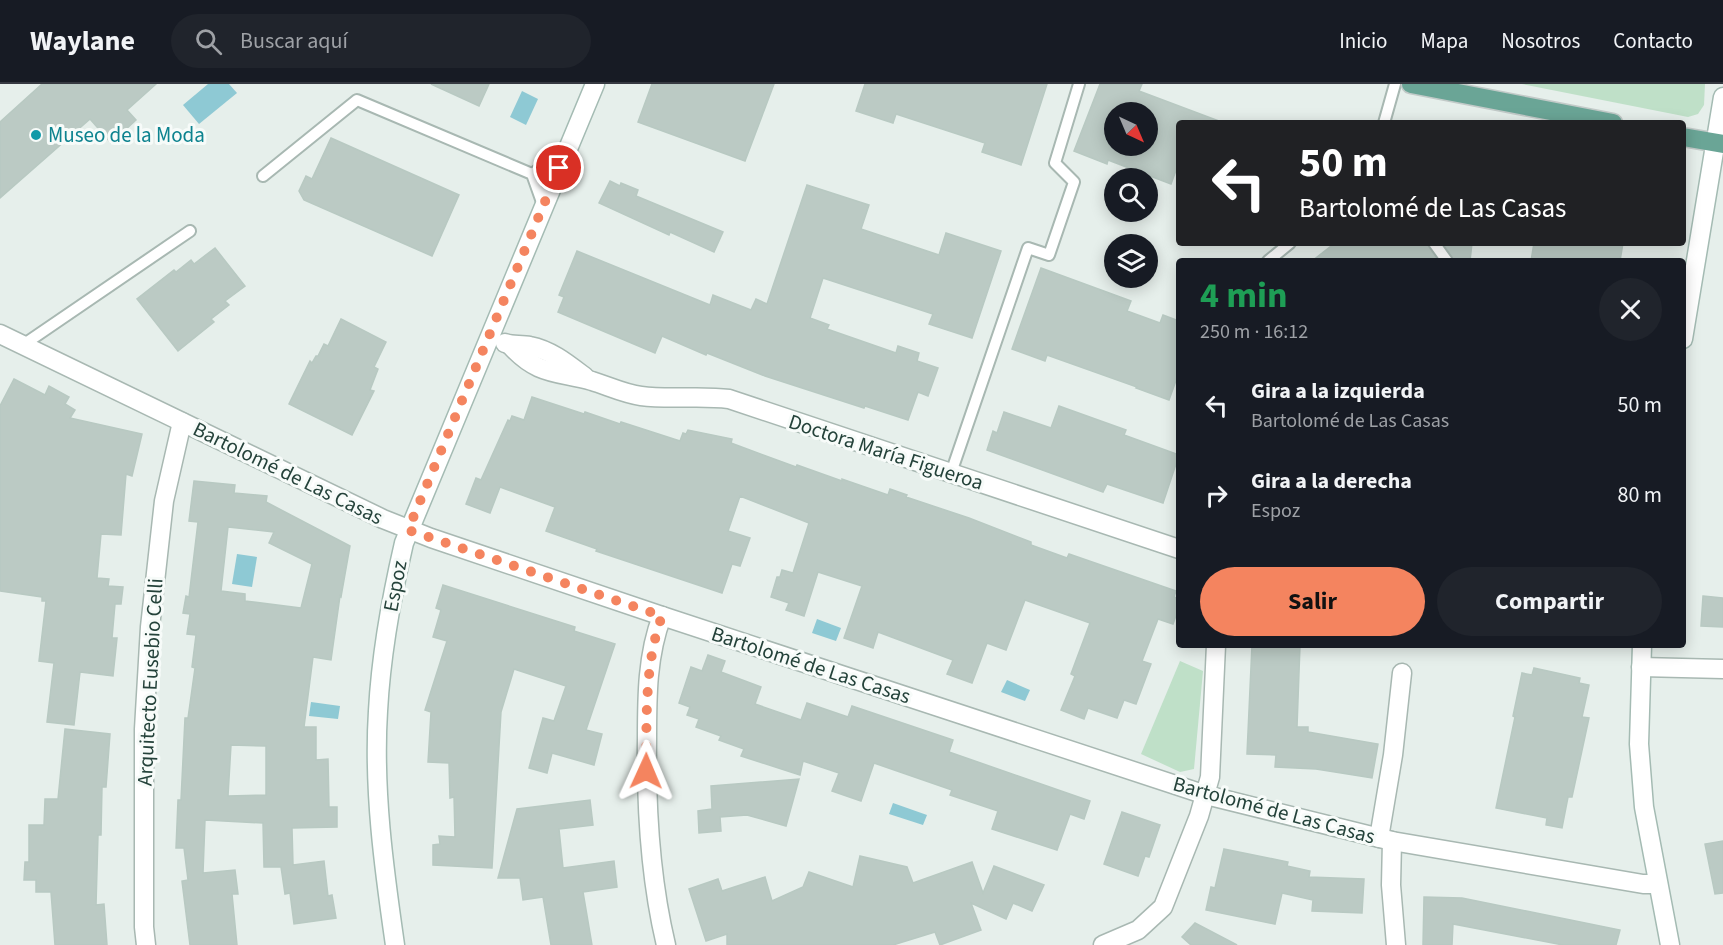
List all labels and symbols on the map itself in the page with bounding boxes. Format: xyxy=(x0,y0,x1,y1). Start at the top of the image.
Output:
north arrow xyxy=(1104,102,1158,156)
place label: Museo de la Moda xyxy=(48,120,205,150)
marker: Museo de la Moda xyxy=(29,128,43,142)
pin xyxy=(533,142,584,193)
street label: Doctora María Figueroa xyxy=(785,406,987,498)
street label: Bartolomé de Las Casas xyxy=(188,414,388,532)
street label: Espoz xyxy=(375,558,415,614)
street label: Arquitecto Eusebio Celli xyxy=(130,577,170,787)
street label: Bartolomé de Las Casas xyxy=(707,619,915,711)
position arrow xyxy=(614,739,678,803)
street label: Bartolomé de Las Casas xyxy=(1170,769,1379,851)

